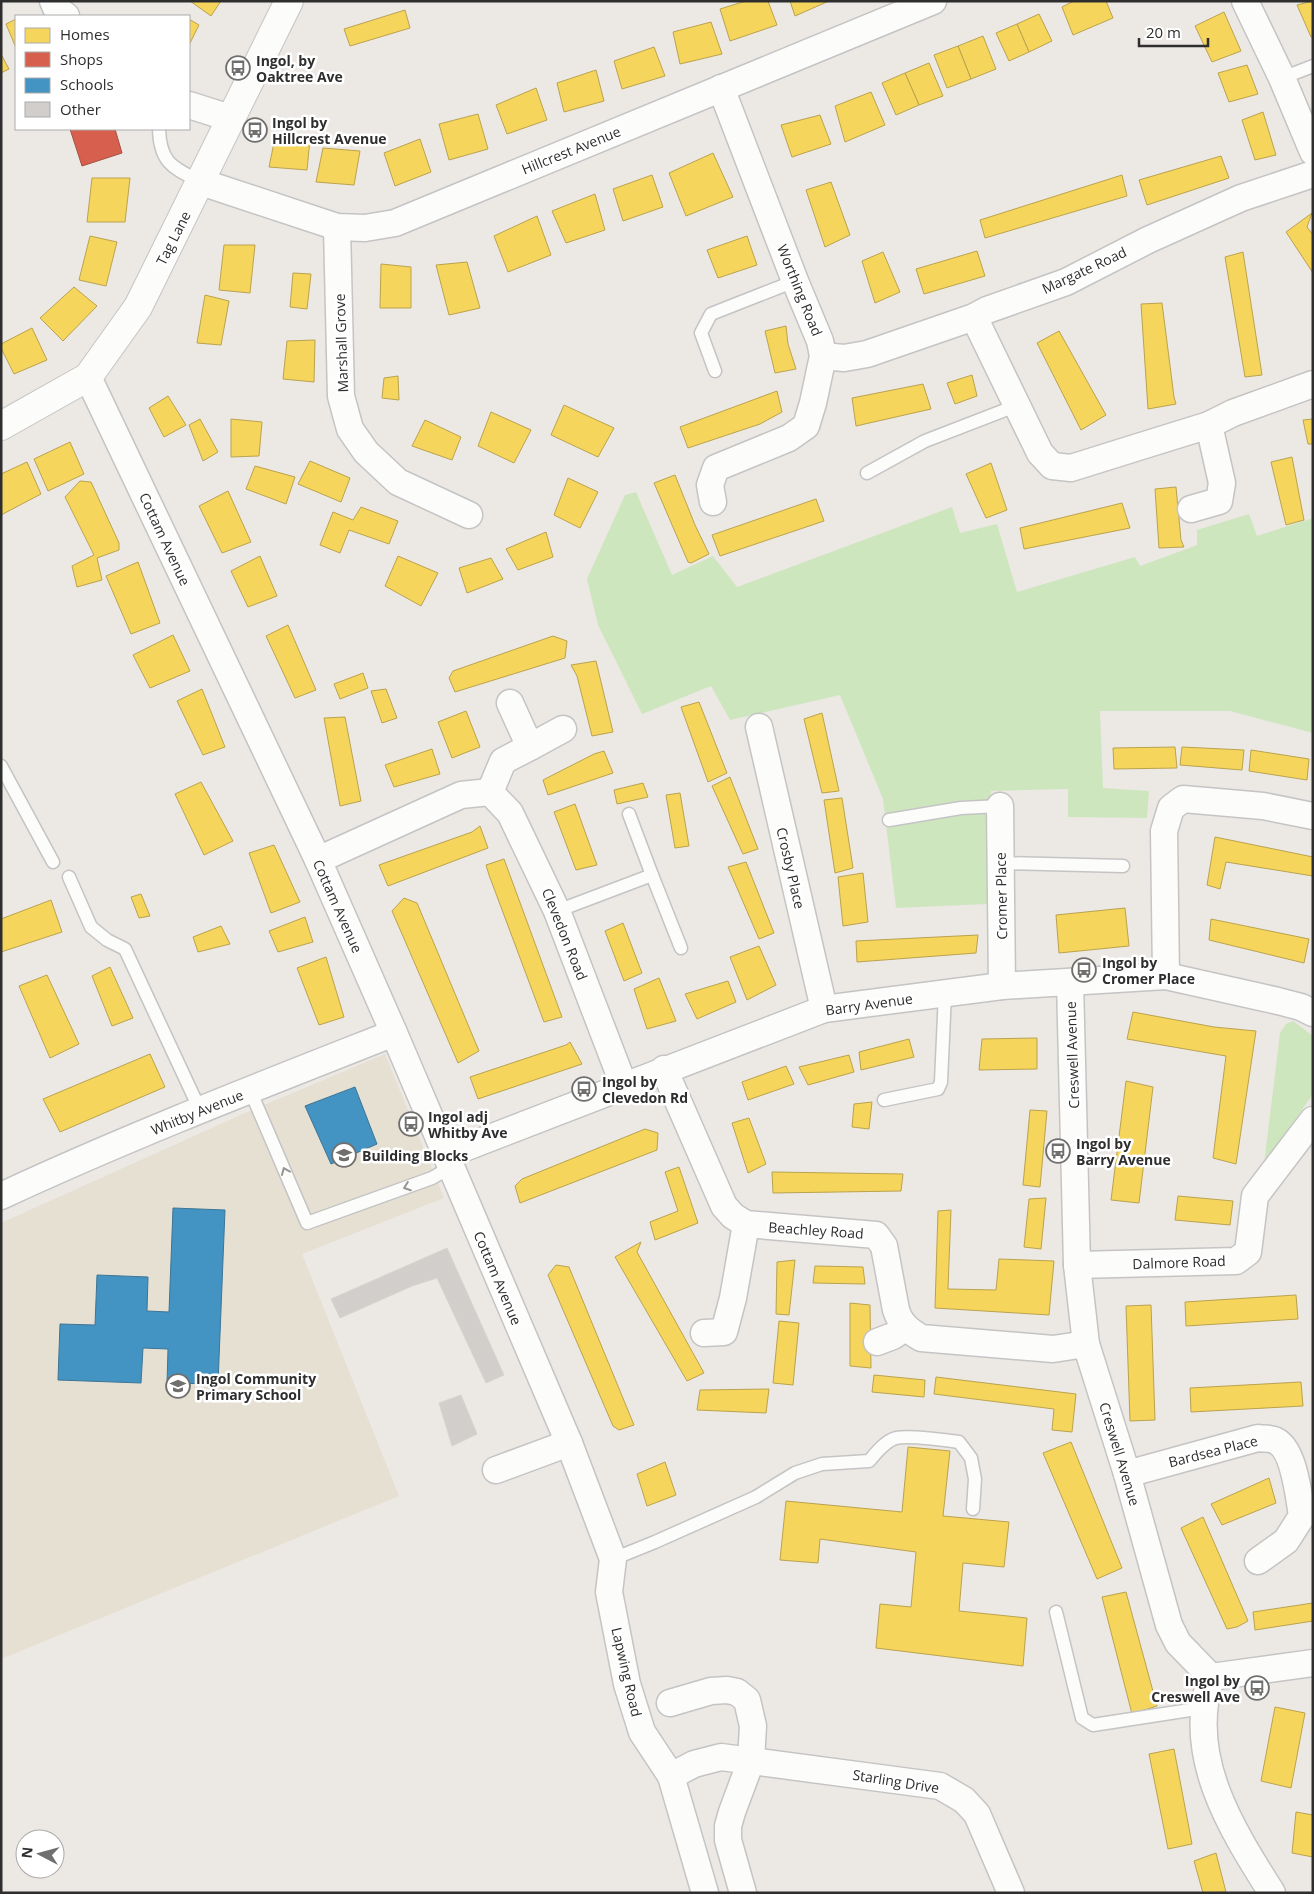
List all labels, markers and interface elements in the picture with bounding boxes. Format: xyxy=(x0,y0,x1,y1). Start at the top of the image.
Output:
legend xyxy=(15,15,190,130)
scale bar xyxy=(1139,15,1208,47)
text: 20 m xyxy=(1146,22,1181,42)
text: Homes xyxy=(60,24,110,44)
text: Shops xyxy=(60,49,103,69)
place label: Ingol, by Oaktree Ave xyxy=(256,51,343,86)
bus stop icon: Ingol, by Oaktree Ave xyxy=(225,55,251,81)
text: Schools xyxy=(60,74,114,94)
text: Other xyxy=(60,99,101,119)
place label: Ingol by Hillcrest Avenue xyxy=(272,113,387,148)
bus stop icon: Ingol by Hillcrest Avenue xyxy=(242,117,268,143)
street label: Hillcrest Avenue xyxy=(519,121,623,179)
street label: Tag Lane xyxy=(151,208,195,268)
street label: Worthing Road xyxy=(773,241,827,339)
street label: Margate Road xyxy=(1039,242,1129,298)
street label: Marshall Grove xyxy=(330,293,352,393)
street label: Cottam Avenue xyxy=(135,490,195,589)
street label: Crosby Place xyxy=(772,825,810,911)
street label: Cromer Place xyxy=(991,852,1011,940)
street label: Cottam Avenue xyxy=(309,856,367,956)
street label: Clevedon Road xyxy=(538,885,592,983)
place label: Ingol by Cromer Place xyxy=(1102,953,1195,988)
bus stop icon: Ingol by Cromer Place xyxy=(1071,957,1097,983)
street label: Barry Avenue xyxy=(824,988,914,1020)
street label: Creswell Avenue xyxy=(1061,1001,1083,1109)
place label: Ingol by Clevedon Rd xyxy=(602,1072,688,1107)
bus stop icon: Ingol by Clevedon Rd xyxy=(571,1076,597,1102)
street label: Whitby Avenue xyxy=(148,1085,246,1139)
place label: Ingol adj Whitby Ave xyxy=(428,1107,507,1142)
bus stop icon: Ingol adj Whitby Ave xyxy=(398,1111,424,1137)
place label: Ingol by Barry Avenue xyxy=(1076,1134,1171,1169)
bus stop icon: Ingol by Barry Avenue xyxy=(1045,1138,1071,1164)
school or university icon: Building Blocks xyxy=(331,1142,357,1168)
place label: Building Blocks xyxy=(362,1146,468,1165)
one-way arrow xyxy=(280,1167,291,1176)
one-way arrow xyxy=(403,1181,411,1191)
street label: Beachley Road xyxy=(768,1217,864,1243)
street label: Cottam Avenue xyxy=(470,1228,526,1328)
street label: Dalmore Road xyxy=(1132,1251,1226,1273)
place label: Ingol Community Primary School xyxy=(196,1369,316,1404)
school or university icon: Ingol Community Primary School xyxy=(165,1373,191,1399)
street label: Creswell Avenue xyxy=(1095,1400,1145,1508)
street label: Bardsea Place xyxy=(1166,1431,1260,1471)
street label: Lapwing Road xyxy=(607,1625,647,1719)
place label: Ingol by Creswell Ave xyxy=(1151,1671,1240,1706)
bus stop icon: Ingol by Creswell Ave xyxy=(1244,1675,1270,1701)
street label: Starling Drive xyxy=(851,1765,941,1797)
north arrow xyxy=(15,1829,65,1879)
text: N xyxy=(17,1846,37,1859)

